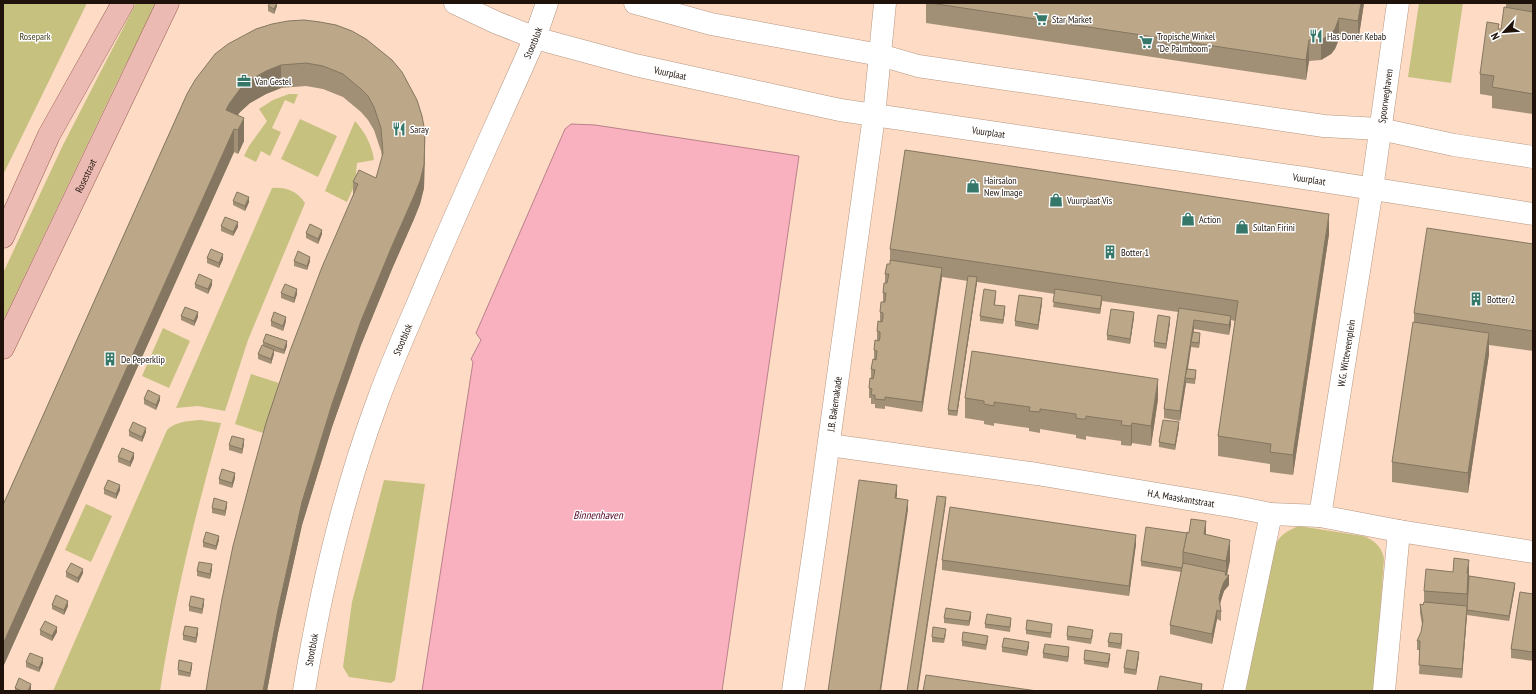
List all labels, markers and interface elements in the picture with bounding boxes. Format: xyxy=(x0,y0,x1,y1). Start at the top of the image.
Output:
supermarket icon: Star Market xyxy=(1033,11,1049,27)
north arrow xyxy=(1484,12,1524,52)
place label: Star Market xyxy=(1052,13,1092,26)
street label: Stootblok xyxy=(520,25,545,61)
restaurant icon: Has Doner Kebab xyxy=(1308,28,1324,44)
park label: Rosepark xyxy=(19,30,51,43)
place label: Tropische Winkel "De Palmboom" xyxy=(1157,30,1216,55)
place label: Has Doner Kebab xyxy=(1327,30,1386,43)
text: N xyxy=(1487,31,1503,42)
supermarket icon: Tropische Winkel "De Palmboom" xyxy=(1138,34,1154,50)
street label: Vuurplaat xyxy=(652,63,688,83)
street label: Spoorweghaven xyxy=(1375,68,1395,124)
office icon: Van Gestel xyxy=(236,73,252,89)
place label: Van Gestel xyxy=(254,75,292,88)
restaurant icon: Saray xyxy=(391,121,407,137)
place label: Saray xyxy=(410,123,429,136)
street label: Vuurplaat xyxy=(970,123,1006,141)
street label: Rosestraat xyxy=(72,156,99,195)
street label: Vuurplaat xyxy=(1291,170,1327,188)
place label: Hairsalon New Image xyxy=(984,174,1023,199)
shop icon: Hairsalon New Image xyxy=(965,178,981,194)
shop icon: Vuurplaat Vis xyxy=(1048,192,1064,208)
place label: Vuurplaat Vis xyxy=(1066,194,1113,207)
shop icon: Action xyxy=(1180,211,1196,227)
place label: Action xyxy=(1199,213,1221,226)
shop icon: Sultan Firini xyxy=(1234,219,1250,235)
place label: Sultan Firini xyxy=(1253,221,1295,234)
building icon: Botter 1 xyxy=(1102,244,1118,260)
place label: Botter 1 xyxy=(1121,246,1149,259)
building icon: Botter 2 xyxy=(1468,291,1484,307)
place label: Botter 2 xyxy=(1487,293,1515,306)
street label: W.G. Witteveenplein xyxy=(1334,318,1358,388)
street label: Stootblok xyxy=(390,321,415,357)
building icon: De Peperklip xyxy=(102,351,118,367)
place label: De Peperklip xyxy=(121,353,165,366)
street label: J.B. Bakemakade xyxy=(824,375,844,433)
street label: H.A. Maaskantstraat xyxy=(1147,486,1216,510)
water label: Binnenhaven xyxy=(573,508,624,522)
street label: Stootblok xyxy=(302,632,321,667)

